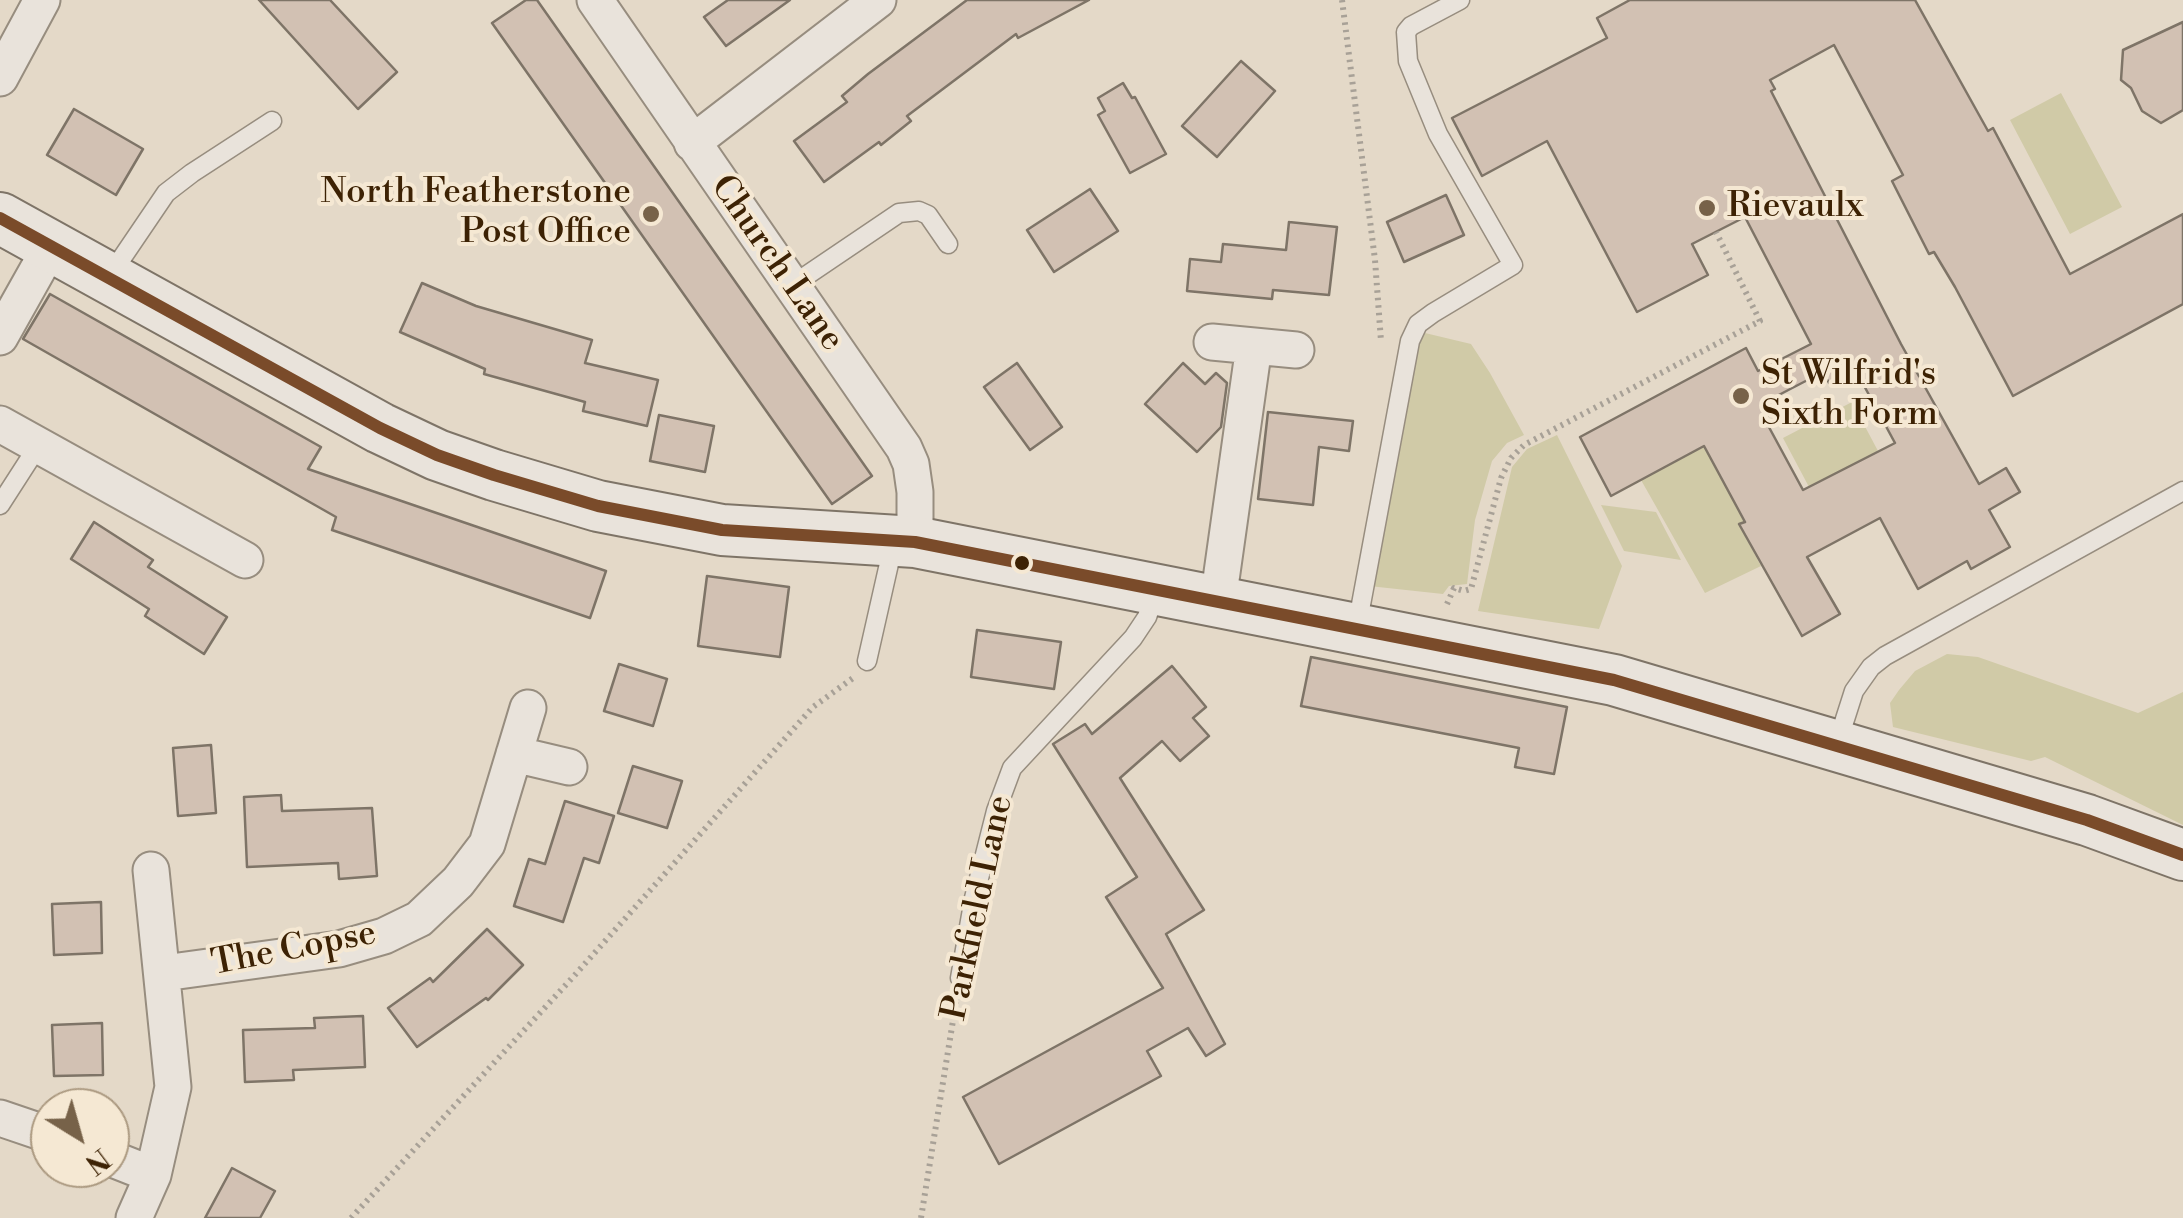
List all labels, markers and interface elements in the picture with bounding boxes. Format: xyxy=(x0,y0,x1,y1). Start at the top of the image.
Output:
street label: Church Lane xyxy=(700,168,852,360)
place label: North Featherstone Post Office xyxy=(320,173,631,255)
place label: Rievaulx xyxy=(1727,187,1863,229)
marker: Rievaulx xyxy=(1696,197,1718,219)
marker: North Featherstone Post Office xyxy=(640,203,662,225)
place label: St Wilfrid's Sixth Form xyxy=(1761,355,1938,437)
marker: St Wilfrid's Sixth Form xyxy=(1730,385,1752,407)
unlabelled marker xyxy=(1012,553,1032,573)
street label: Parkfield Lane xyxy=(935,792,1023,1024)
street label: The Copse xyxy=(208,913,380,987)
north arrow xyxy=(30,1088,130,1188)
text: N xyxy=(78,1140,117,1181)

